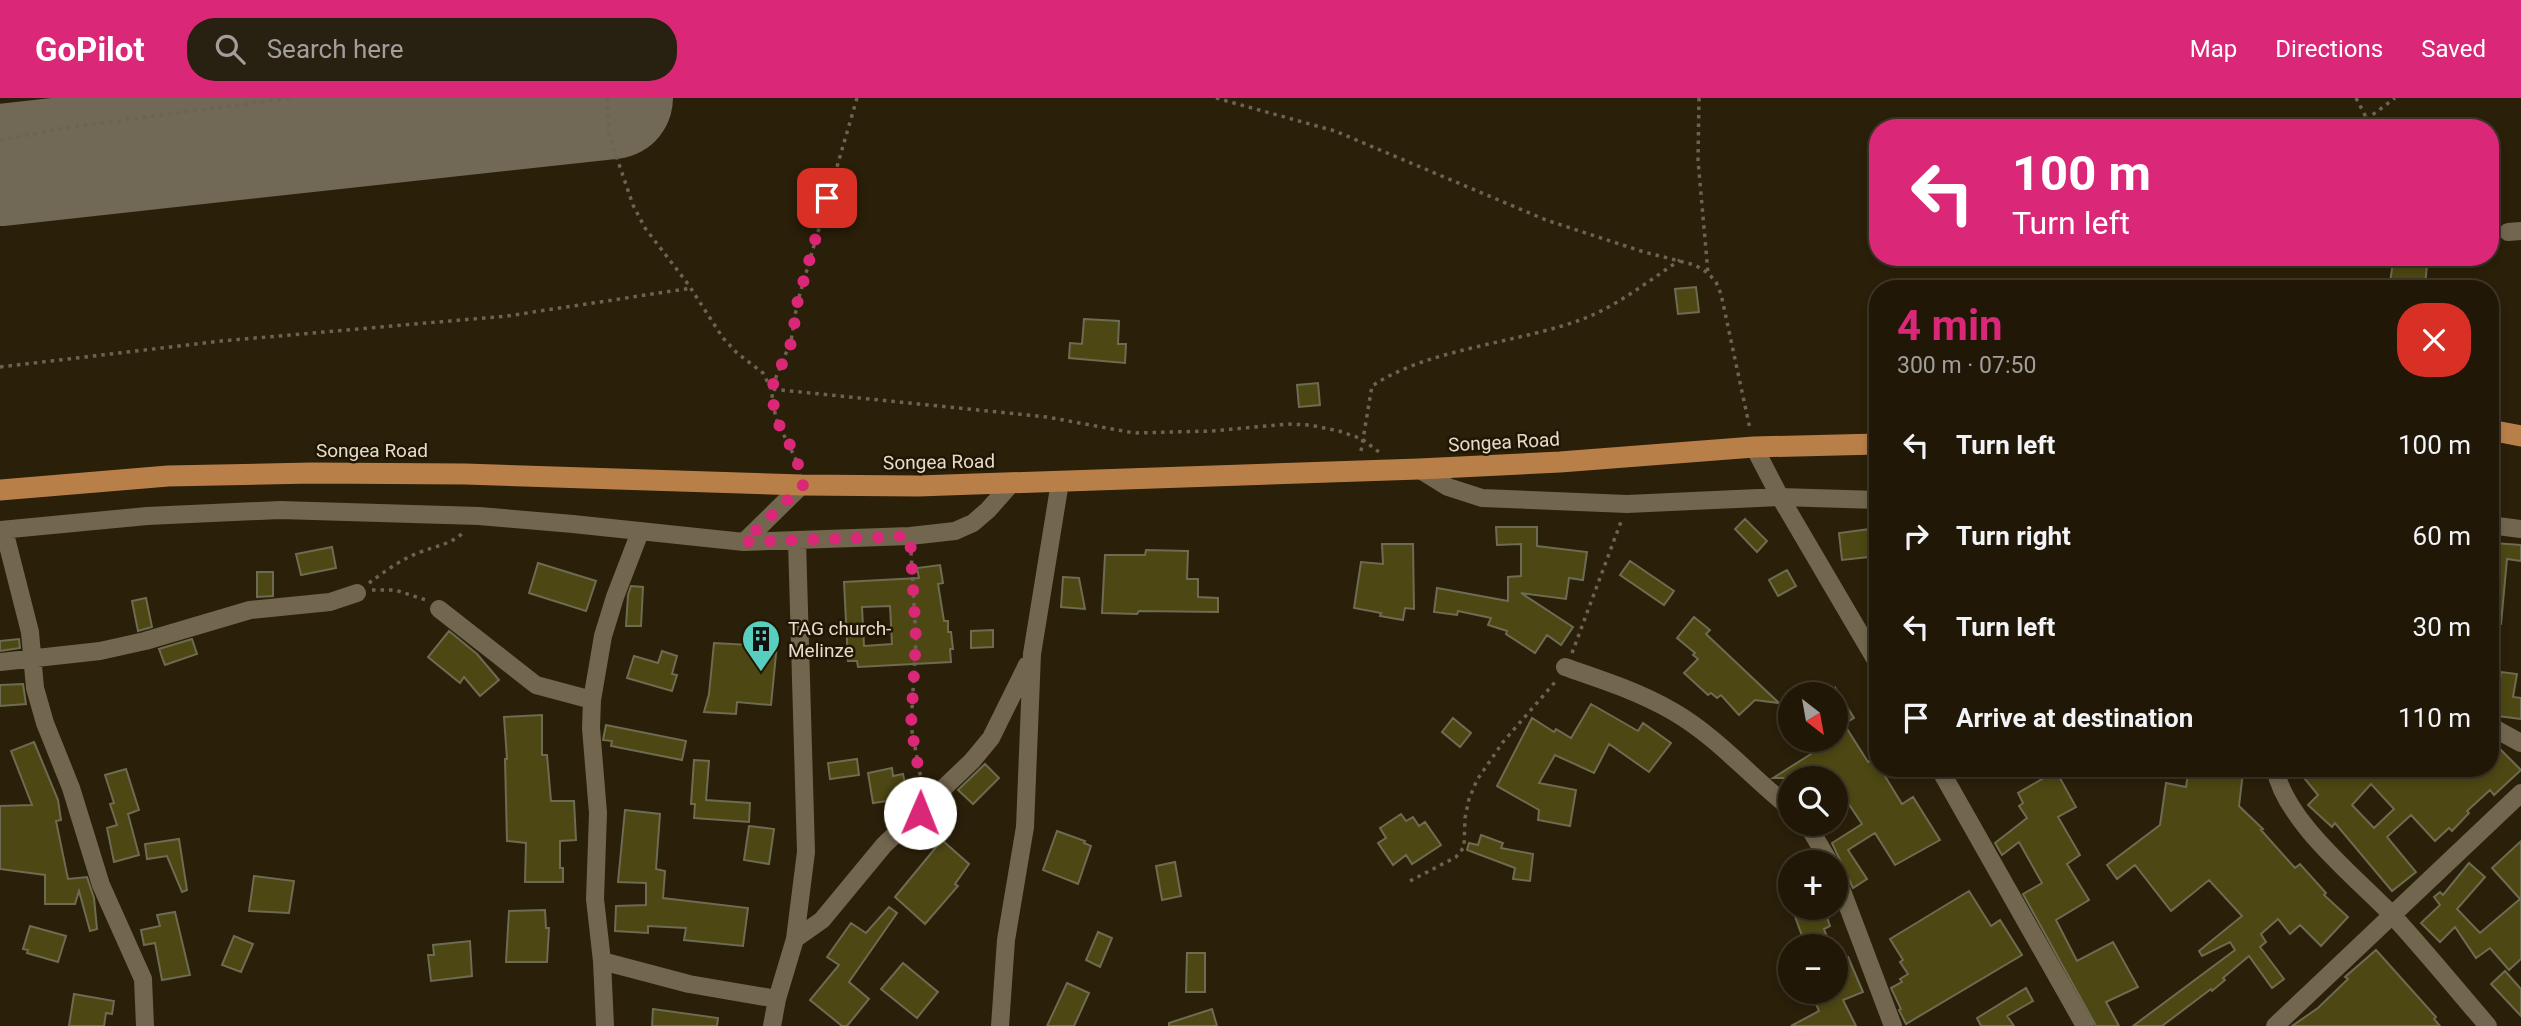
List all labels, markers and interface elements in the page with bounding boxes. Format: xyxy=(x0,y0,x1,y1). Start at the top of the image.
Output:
search box xyxy=(187,18,677,81)
text: GoPilot xyxy=(35,30,145,69)
icon: search xyxy=(211,30,249,68)
text: Search here xyxy=(267,34,403,64)
text: Map xyxy=(2190,35,2237,63)
text: Directions xyxy=(2275,35,2383,63)
text: Saved xyxy=(2421,35,2486,63)
text: 100 m xyxy=(2012,145,2151,202)
icon: left xyxy=(1897,147,1988,238)
pin xyxy=(797,168,857,228)
icon: arrive xyxy=(808,179,846,217)
text: Turn left xyxy=(2012,204,2130,242)
text: 4 min xyxy=(1897,301,2003,350)
button: close xyxy=(2397,303,2471,377)
text: 300 m · 07:50 xyxy=(1897,352,2036,379)
icon: left xyxy=(1897,426,1935,464)
street label: Songea Road xyxy=(1447,428,1561,456)
text: Turn left xyxy=(1956,430,2055,460)
text: 100 m xyxy=(2398,430,2471,460)
street label: Songea Road xyxy=(316,439,428,462)
street label: Songea Road xyxy=(883,450,995,474)
icon: right xyxy=(1897,517,1935,555)
text: Turn right xyxy=(1956,521,2071,551)
text: 60 m xyxy=(2413,521,2471,551)
icon: left xyxy=(1897,608,1935,646)
text: Turn left xyxy=(1956,612,2055,642)
text: 30 m xyxy=(2413,612,2471,642)
place label: TAG church- Melinze xyxy=(788,617,891,662)
building icon: TAG church- Melinze xyxy=(740,618,782,673)
north arrow xyxy=(1778,682,1848,752)
map controls xyxy=(1778,682,1848,1004)
icon: arrive xyxy=(1897,699,1935,737)
text: Arrive at destination xyxy=(1956,703,2193,733)
text: 110 m xyxy=(2398,703,2471,733)
button: search xyxy=(1778,766,1848,836)
position arrow xyxy=(883,776,957,850)
button: + xyxy=(1778,850,1848,920)
button: − xyxy=(1778,934,1848,1004)

